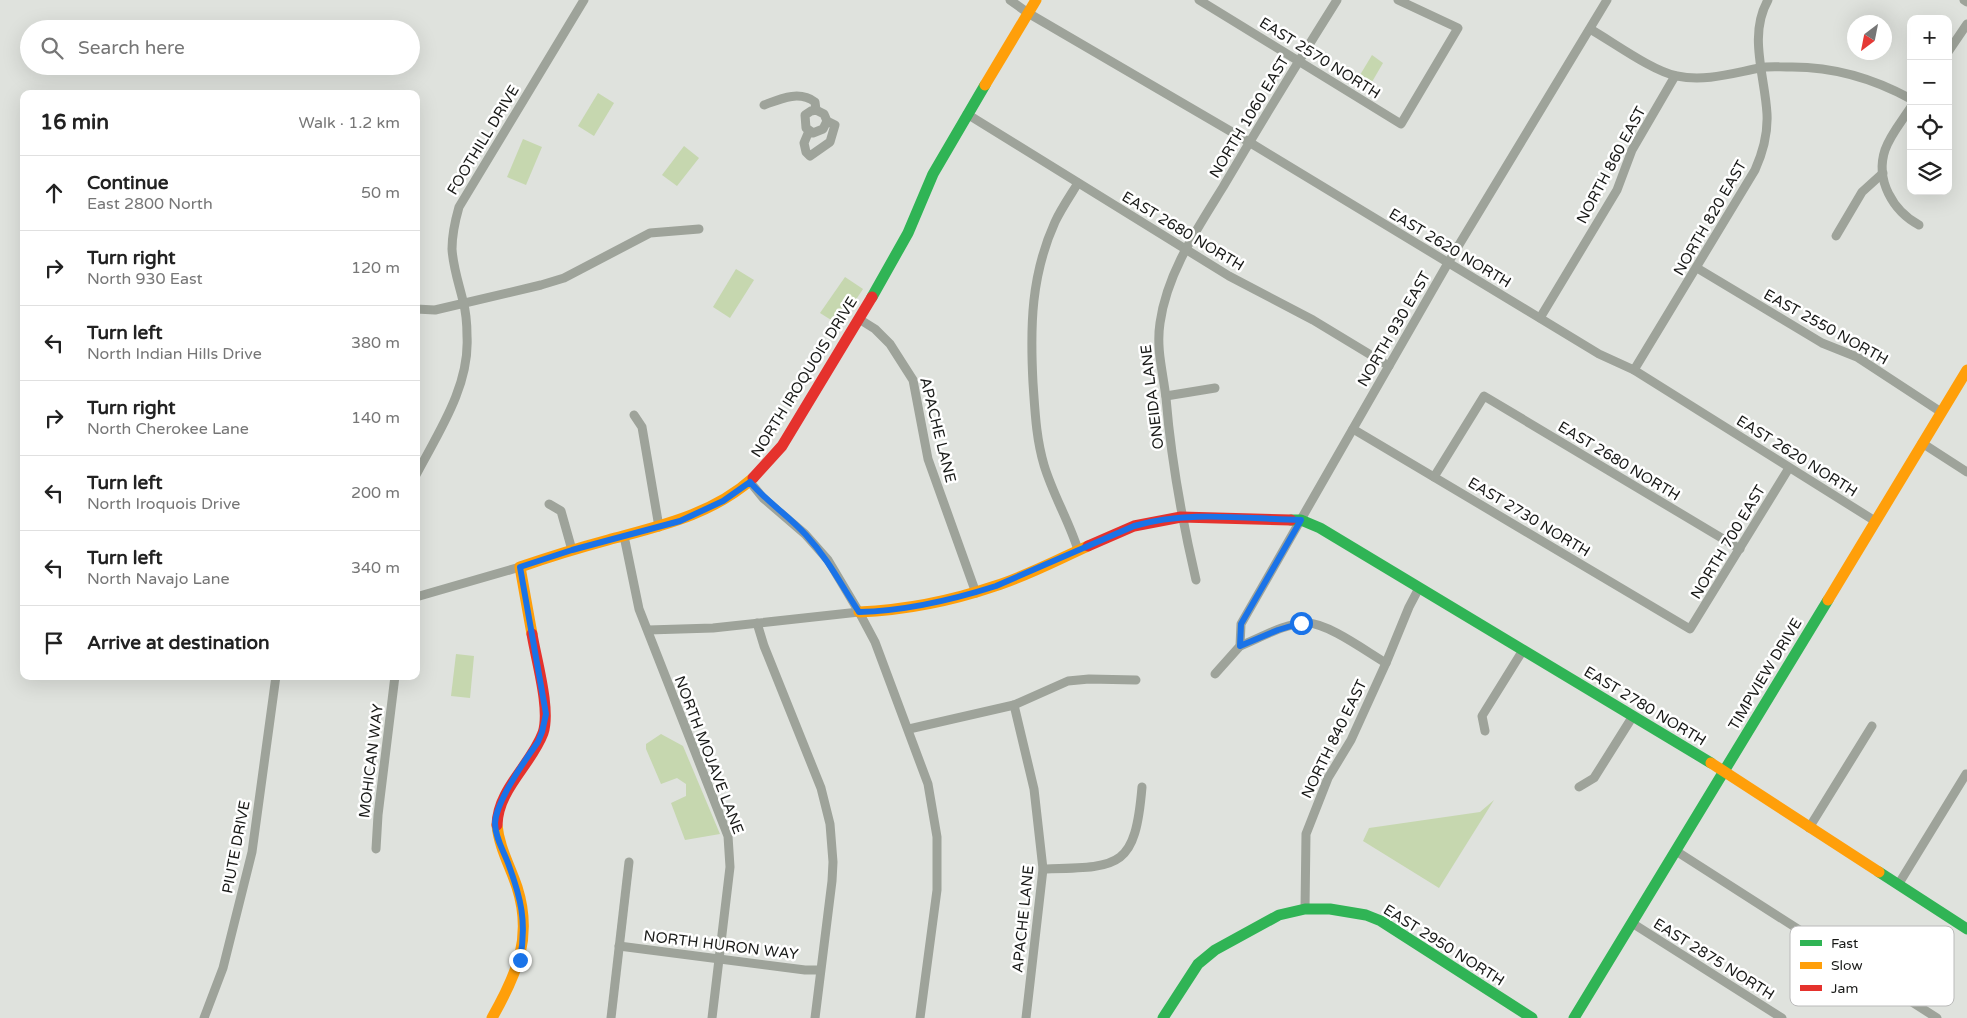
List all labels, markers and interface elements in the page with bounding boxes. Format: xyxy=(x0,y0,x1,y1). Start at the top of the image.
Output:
street label: EAST 2570 NORTH xyxy=(1256,13,1384,103)
north arrow xyxy=(1847,15,1892,60)
map controls xyxy=(1907,15,1952,195)
button: + xyxy=(1907,15,1952,60)
search box xyxy=(20,20,420,75)
icon: search xyxy=(38,34,66,62)
text: Search here xyxy=(78,37,185,59)
street label: NORTH 1060 EAST xyxy=(1205,53,1293,181)
button: − xyxy=(1907,60,1952,105)
street label: FOOTHILL DRIVE xyxy=(443,82,523,198)
street label: NORTH 860 EAST xyxy=(1573,103,1649,227)
button: locate xyxy=(1907,105,1952,150)
text: 16 min xyxy=(40,110,109,135)
text: Walk · 1.2 km xyxy=(298,113,400,133)
button: layers xyxy=(1907,150,1952,195)
street label: NORTH 820 EAST xyxy=(1670,157,1750,279)
text: Continue xyxy=(87,172,169,194)
icon: ahead xyxy=(40,179,68,207)
text: 50 m xyxy=(361,183,400,203)
street label: EAST 2680 NORTH xyxy=(1119,187,1247,275)
text: East 2800 North xyxy=(87,194,213,214)
street label: EAST 2620 NORTH xyxy=(1386,204,1514,292)
text: Turn right xyxy=(87,247,175,269)
icon: right xyxy=(40,254,68,282)
text: 120 m xyxy=(351,258,400,278)
street label: NORTH 930 EAST xyxy=(1354,268,1434,390)
text: North 930 East xyxy=(87,269,203,289)
street label: EAST 2550 NORTH xyxy=(1761,285,1891,369)
street label: NORTH IROQUOIS DRIVE xyxy=(747,293,861,461)
text: Turn left xyxy=(87,322,163,344)
icon: left xyxy=(40,329,68,357)
text: 380 m xyxy=(351,333,400,353)
text: North Indian Hills Drive xyxy=(87,344,262,364)
street label: ONEIDA LANE xyxy=(1137,344,1167,450)
street label: APACHE LANE xyxy=(916,375,960,485)
text: Turn right xyxy=(87,397,175,419)
icon: right xyxy=(40,404,68,432)
text: 140 m xyxy=(351,408,400,428)
street label: EAST 2620 NORTH xyxy=(1733,411,1861,501)
street label: EAST 2680 NORTH xyxy=(1555,417,1683,505)
text: North Cherokee Lane xyxy=(87,419,249,439)
text: Turn left xyxy=(87,472,163,494)
street label: EAST 2730 NORTH xyxy=(1465,473,1593,561)
icon: left xyxy=(40,479,68,507)
street label: NORTH 700 EAST xyxy=(1687,482,1769,602)
text: 200 m xyxy=(351,483,400,503)
text: North Iroquois Drive xyxy=(87,494,240,514)
text: Turn left xyxy=(87,547,163,569)
icon: left xyxy=(40,554,68,582)
text: 340 m xyxy=(351,558,400,578)
text: North Navajo Lane xyxy=(87,569,230,589)
route start xyxy=(1290,612,1313,635)
street label: TIMPVIEW DRIVE xyxy=(1724,615,1806,733)
icon: arrive xyxy=(40,629,68,657)
text: Arrive at destination xyxy=(87,632,270,654)
street label: EAST 2780 NORTH xyxy=(1581,662,1709,750)
street label: NORTH MOJAVE LANE xyxy=(670,673,748,837)
street label: NORTH 840 EAST xyxy=(1297,677,1371,801)
street label: MOHICAN WAY xyxy=(355,702,387,819)
street label: PIUTE DRIVE xyxy=(218,799,254,895)
street label: APACHE LANE xyxy=(1008,864,1038,974)
street label: EAST 2950 NORTH xyxy=(1380,900,1508,990)
street label: EAST 2875 NORTH xyxy=(1650,914,1778,1004)
legend xyxy=(1790,926,1954,1006)
street label: NORTH HURON WAY xyxy=(643,927,800,963)
text: Fast xyxy=(1831,935,1859,952)
route end xyxy=(509,949,532,972)
text: Slow xyxy=(1831,957,1863,974)
text: Jam xyxy=(1831,980,1858,997)

